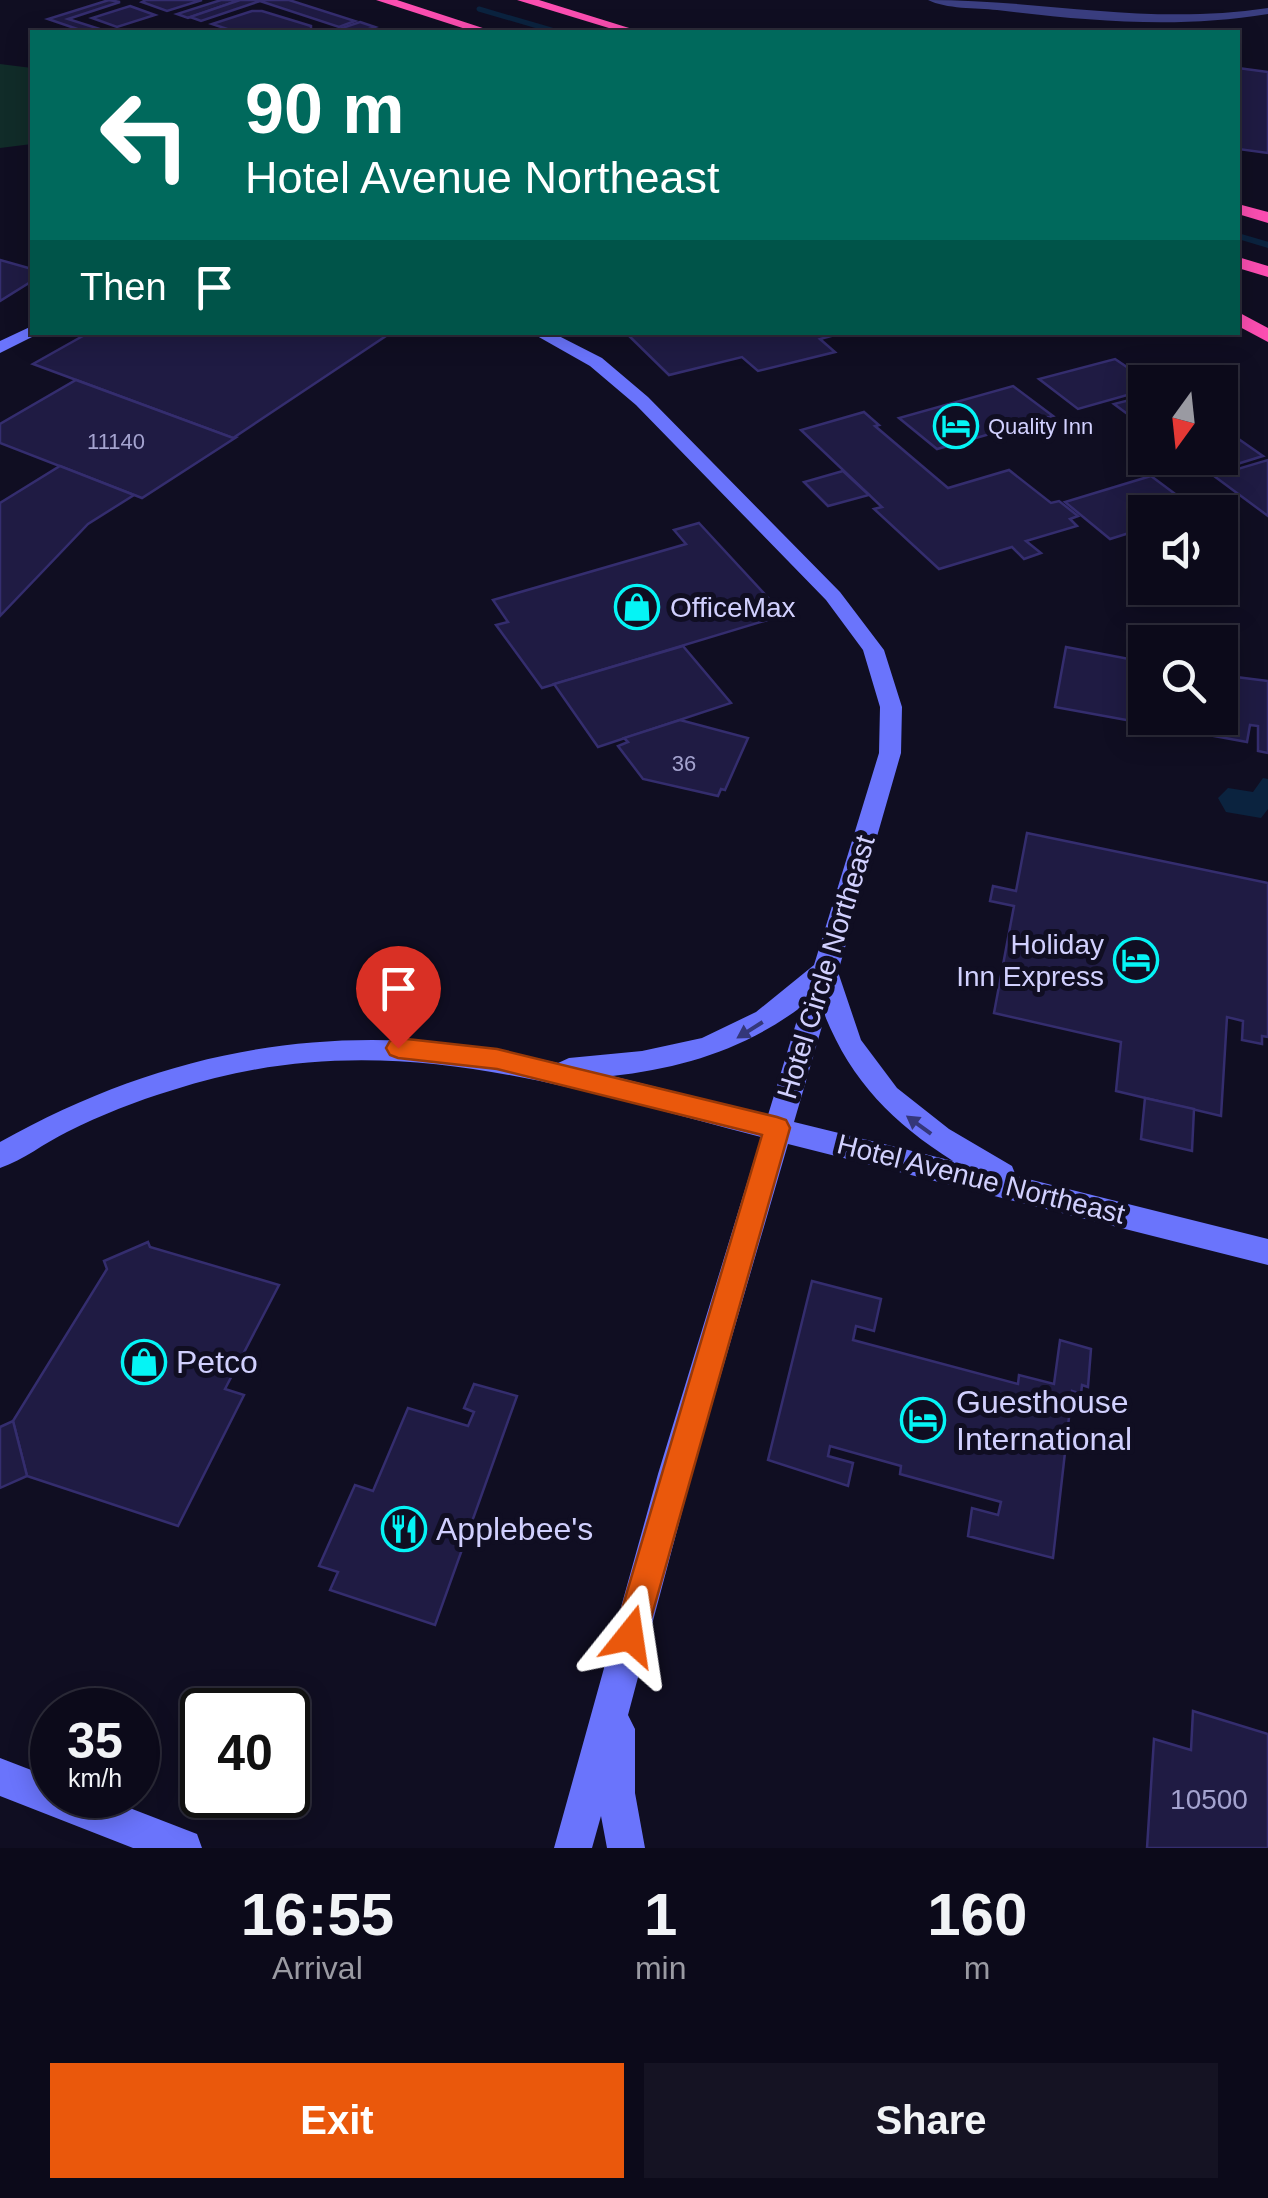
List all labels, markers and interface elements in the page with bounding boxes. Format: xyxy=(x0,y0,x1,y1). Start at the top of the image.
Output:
icon: left xyxy=(80,70,210,200)
text: 90 m xyxy=(245,70,405,148)
text: Hotel Avenue Northeast xyxy=(245,152,719,203)
icon: arrive xyxy=(187,260,242,315)
text: Then xyxy=(80,266,167,308)
north arrow xyxy=(1128,365,1238,475)
map controls xyxy=(1128,365,1238,735)
hotel icon: Quality Inn xyxy=(933,403,979,449)
place label: Quality Inn xyxy=(988,414,1093,439)
house number: 11140 xyxy=(87,429,145,454)
button: sound xyxy=(1128,495,1238,605)
shop icon: OfficeMax xyxy=(614,584,660,630)
place label: OfficeMax xyxy=(670,592,796,623)
button: search xyxy=(1128,625,1238,735)
house number: 36 xyxy=(672,751,696,776)
street label: Hotel Circle Northeast xyxy=(771,831,881,1102)
place label: Holiday Inn Express xyxy=(956,929,1104,992)
hotel icon: Holiday Inn Express xyxy=(1113,937,1159,983)
pin xyxy=(356,946,441,1049)
icon: arrive xyxy=(371,961,426,1016)
one-way arrow xyxy=(737,1020,764,1038)
one-way arrow xyxy=(905,1116,932,1135)
street label: Hotel Avenue Northeast xyxy=(834,1128,1128,1230)
shop icon: Petco xyxy=(121,1339,167,1385)
place label: Petco xyxy=(176,1344,258,1380)
place label: Guesthouse International xyxy=(956,1384,1132,1457)
hotel icon: Guesthouse International xyxy=(900,1397,946,1443)
restaurant icon: Applebee's xyxy=(381,1506,427,1552)
place label: Applebee's xyxy=(436,1511,593,1547)
position arrow xyxy=(578,1584,682,1688)
speed limit sign: 40 xyxy=(180,1688,310,1818)
text: 35 xyxy=(67,1713,123,1769)
text: km/h xyxy=(68,1764,122,1792)
house number: 10500 xyxy=(1170,1784,1248,1815)
text: 16:55 xyxy=(241,1881,394,1948)
text: 1 xyxy=(644,1881,677,1948)
text: 160 xyxy=(927,1881,1027,1948)
text: Arrival xyxy=(272,1950,363,1986)
text: min xyxy=(635,1950,686,1986)
text: m xyxy=(964,1950,991,1986)
button: Exit xyxy=(50,2063,624,2178)
button: Share xyxy=(644,2063,1218,2178)

